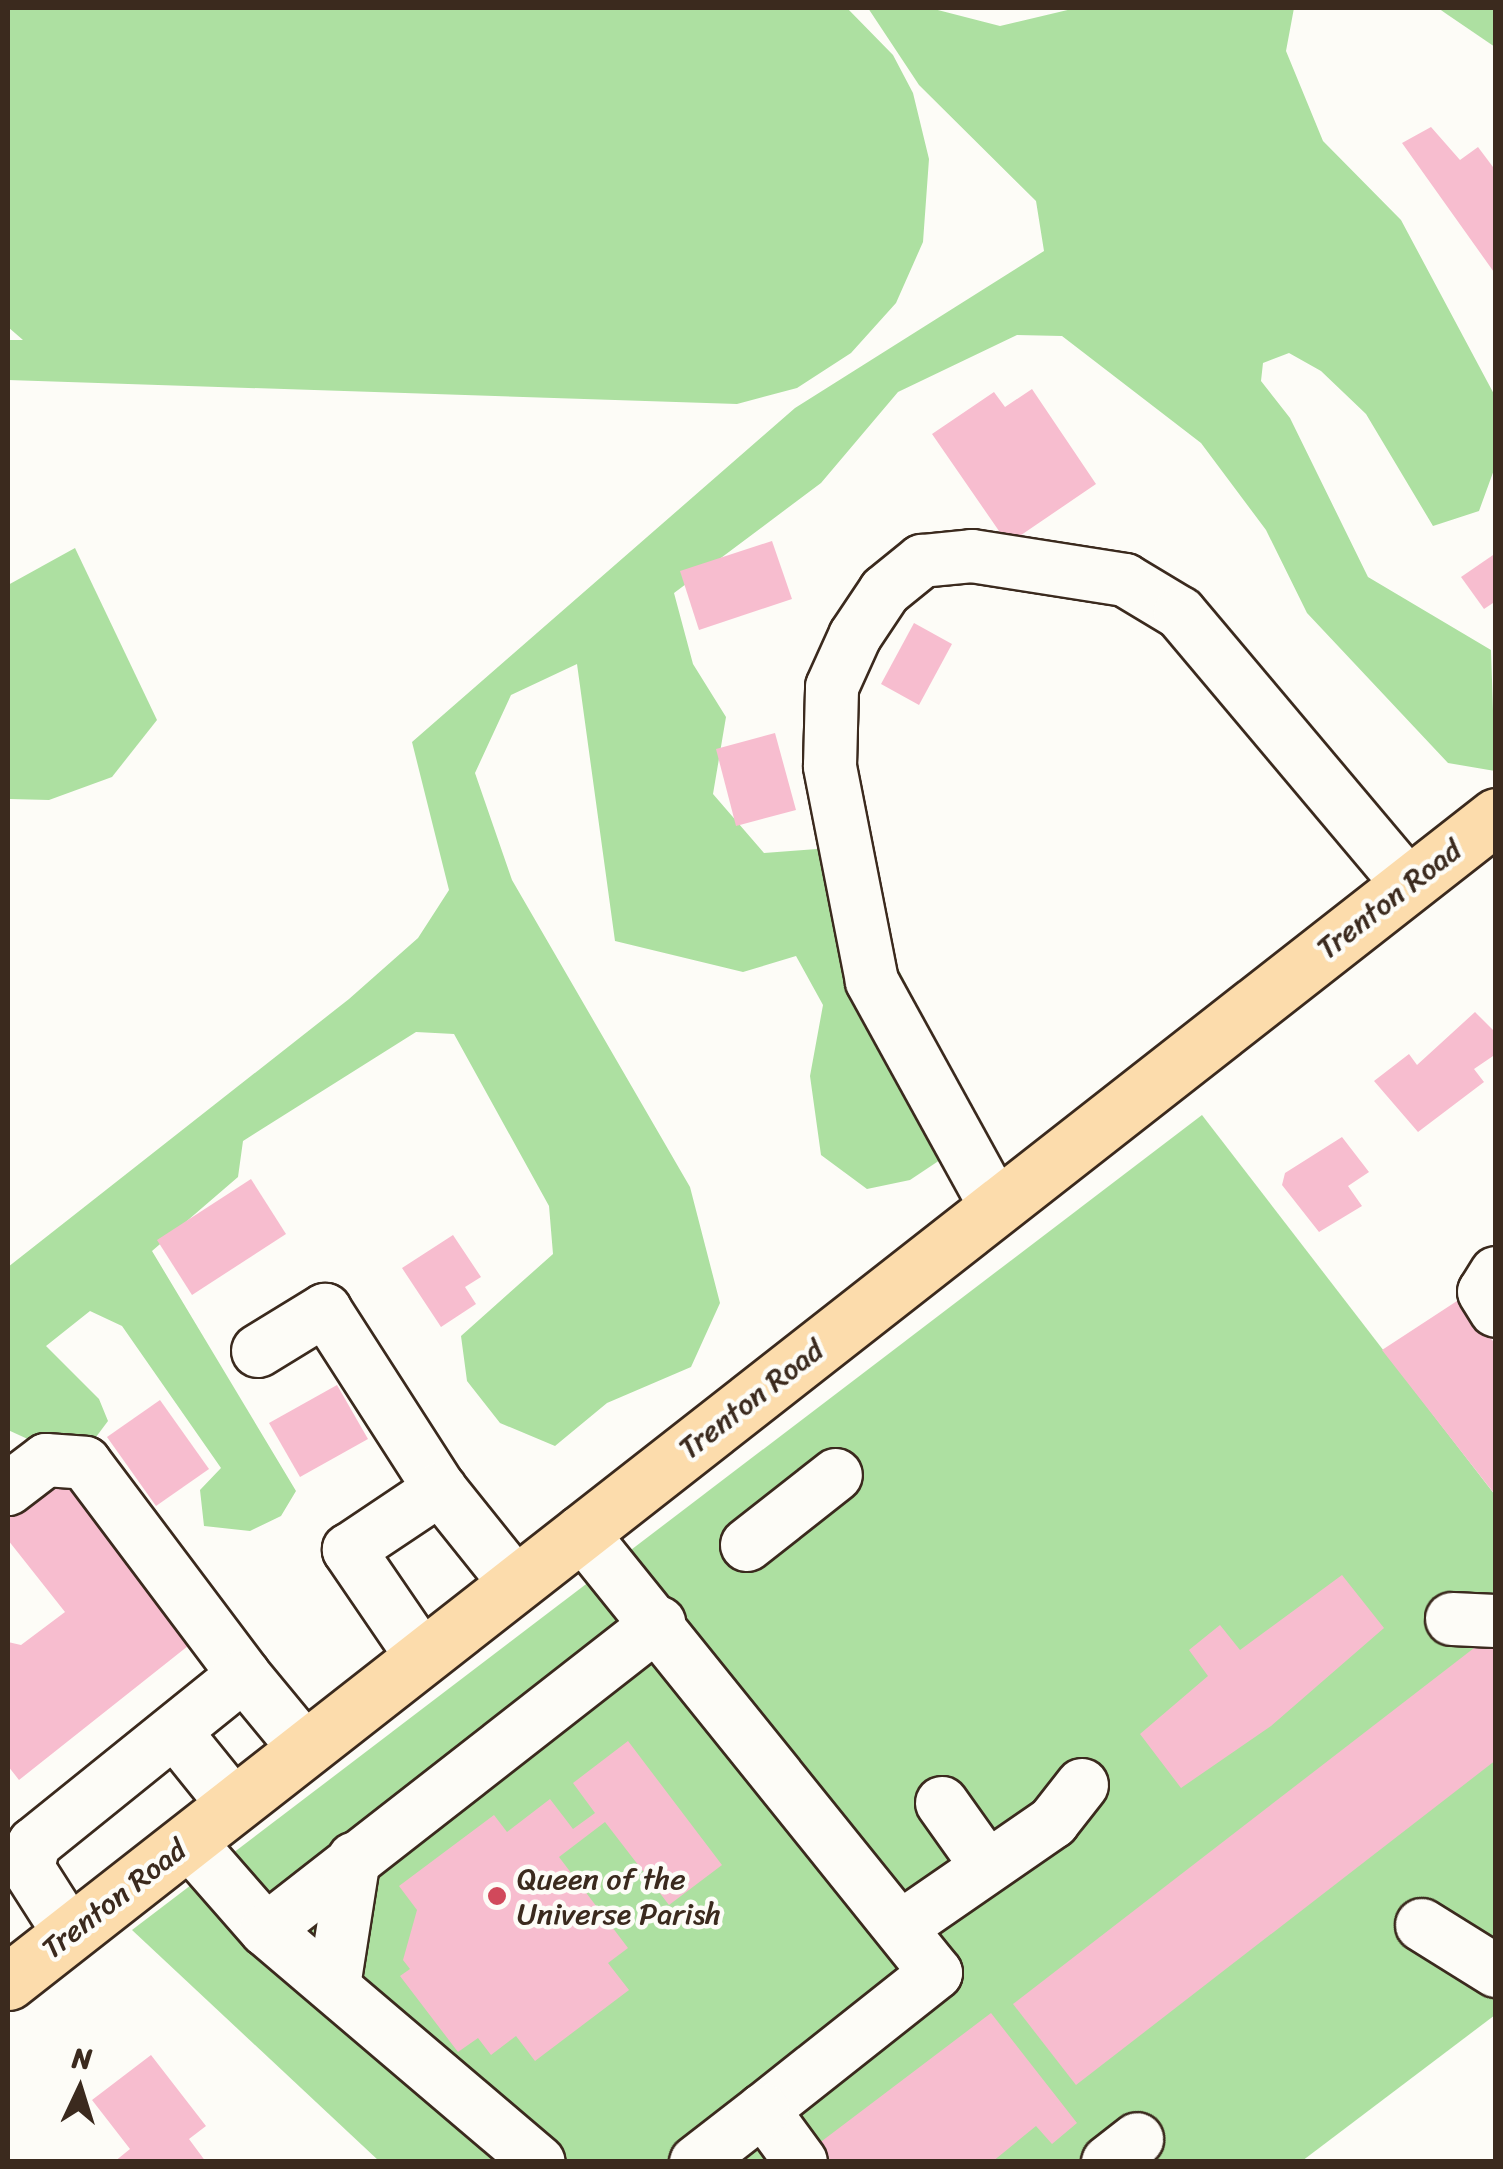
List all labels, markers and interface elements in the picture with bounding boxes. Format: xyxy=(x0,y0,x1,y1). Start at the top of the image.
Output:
street label: Trenton Road xyxy=(1310,831,1468,967)
street label: Trenton Road xyxy=(672,1331,830,1467)
street label: Trenton Road xyxy=(35,1831,193,1967)
place label: Queen of the Universe Parish xyxy=(517,1861,722,1932)
marker: Queen of the Universe Parish xyxy=(486,1885,508,1907)
text: N xyxy=(71,2033,94,2084)
north arrow xyxy=(30,2039,130,2139)

